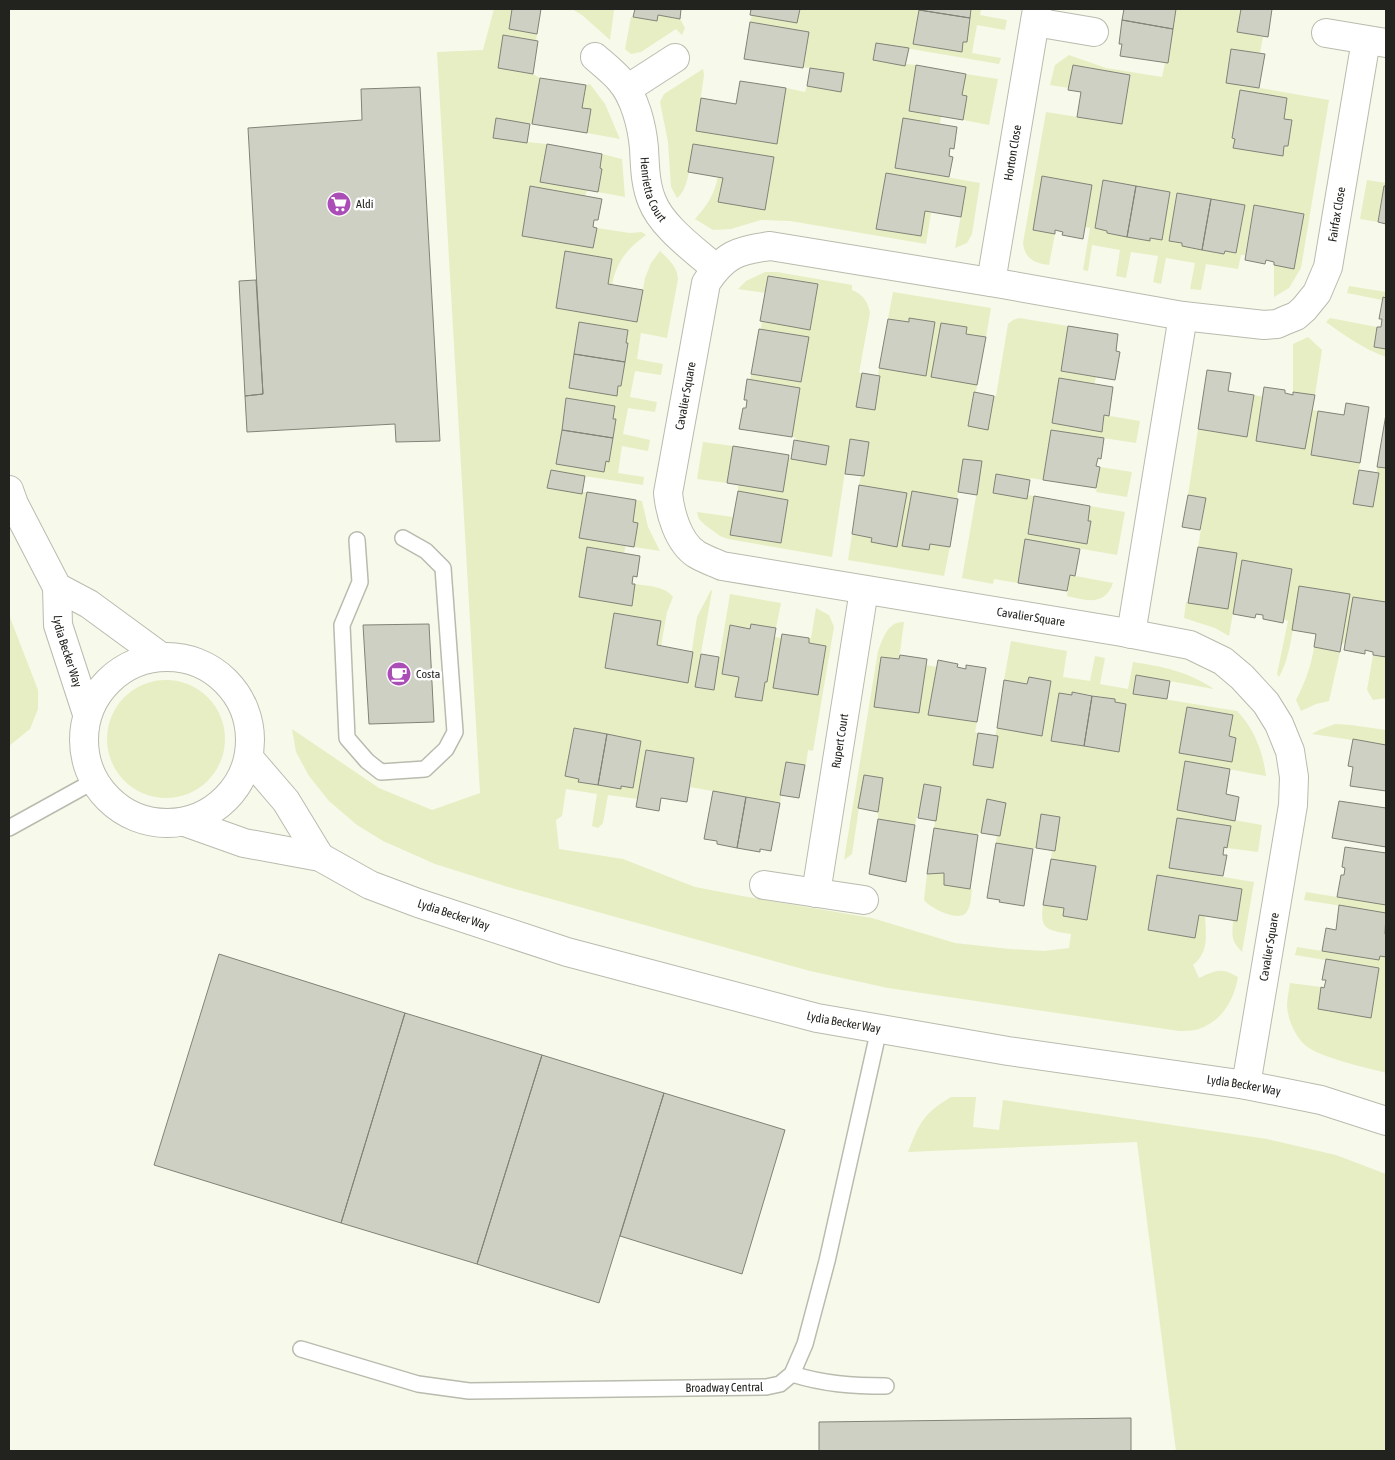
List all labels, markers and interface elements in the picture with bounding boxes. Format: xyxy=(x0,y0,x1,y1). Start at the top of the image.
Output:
street label: Horton Close xyxy=(1001,124,1024,182)
street label: Henrietta Court xyxy=(637,157,670,225)
street label: Fairfax Close xyxy=(1325,186,1348,243)
supermarket icon: Aldi xyxy=(326,191,352,217)
place label: Aldi xyxy=(356,197,373,211)
street label: Cavalier Square xyxy=(673,361,699,431)
street label: Cavalier Square xyxy=(996,605,1066,629)
street label: Lydia Becker Way xyxy=(51,615,85,689)
cafe icon: Costa xyxy=(386,661,412,687)
place label: Costa xyxy=(416,667,440,681)
street label: Rupert Court xyxy=(829,712,851,769)
street label: Lydia Becker Way xyxy=(416,896,491,933)
street label: Cavalier Square xyxy=(1257,912,1282,982)
street label: Lydia Becker Way xyxy=(805,1009,882,1036)
street label: Lydia Becker Way xyxy=(1206,1072,1282,1099)
street label: Broadway Central xyxy=(685,1380,764,1395)

